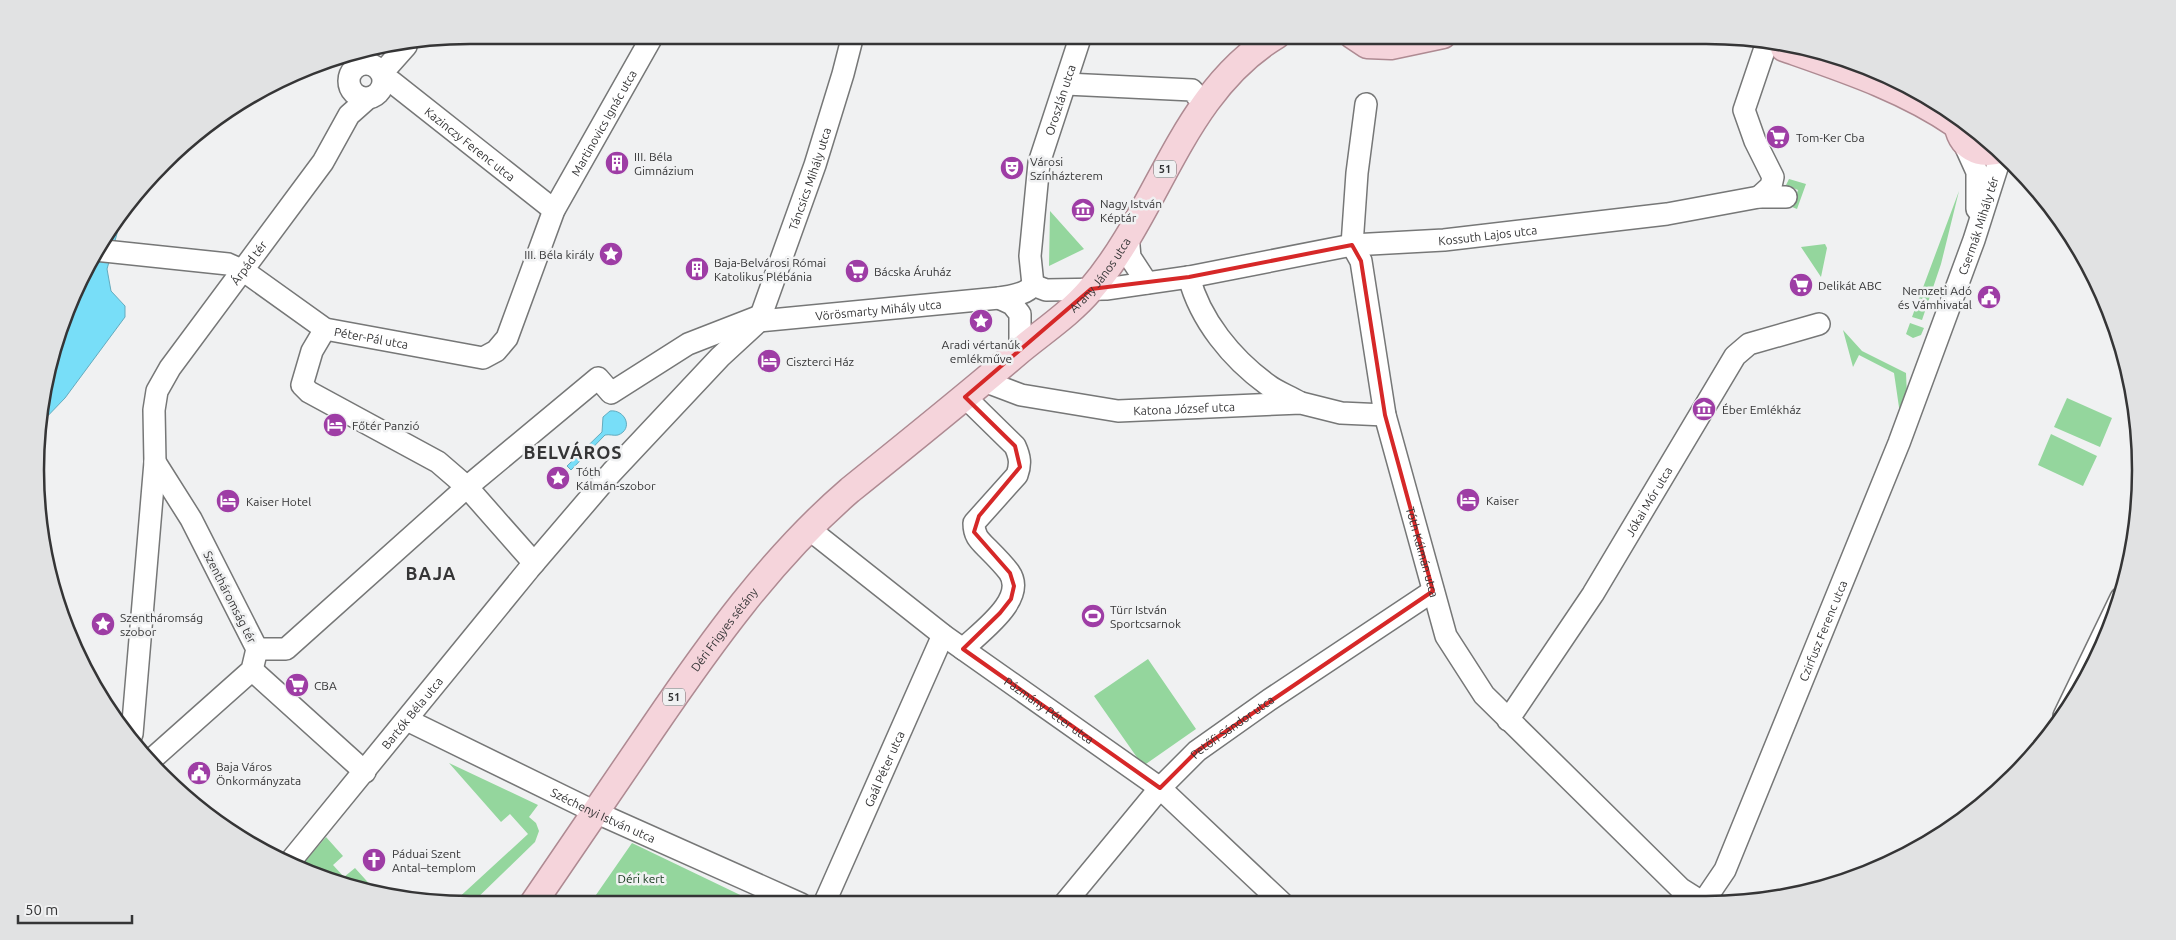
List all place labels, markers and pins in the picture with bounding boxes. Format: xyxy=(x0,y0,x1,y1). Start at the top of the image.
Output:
supermarket icon: Tom-Ker Cba xyxy=(1765,124,1791,150)
place label: Tom-Ker Cba xyxy=(1796,131,1865,144)
building icon: III. Béla Gimnázium xyxy=(604,150,630,176)
place label: III. Béla Gimnázium xyxy=(634,150,694,177)
theatre icon: Városi Színházterem xyxy=(999,155,1025,181)
place label: Városi Színházterem xyxy=(1030,155,1103,182)
museum icon: Nagy István Képtár xyxy=(1070,197,1096,223)
place label: Nagy István Képtár xyxy=(1100,197,1162,224)
place icon: III. Béla király xyxy=(598,241,624,267)
place label: III. Béla király xyxy=(524,248,594,261)
building icon: Baja-Belvárosi Római Katolikus Plébánia xyxy=(684,256,710,282)
place label: Baja-Belvárosi Római Katolikus Plébánia xyxy=(714,256,826,283)
supermarket icon: Bácska Áruház xyxy=(844,258,870,284)
place label: Bácska Áruház xyxy=(874,265,952,278)
supermarket icon: Delikát ABC xyxy=(1788,272,1814,298)
place label: Delikát ABC xyxy=(1818,279,1882,292)
place label: Nemzeti Adó és Vámhivatal xyxy=(1898,284,1972,311)
public building icon: Nemzeti Adó és Vámhivatal xyxy=(1976,284,2002,310)
place icon: Aradi vértanúk emlékműve xyxy=(968,308,994,334)
place label: Aradi vértanúk emlékműve xyxy=(942,338,1020,365)
hotel icon: Ciszterci Ház xyxy=(756,348,782,374)
place label: Ciszterci Ház xyxy=(786,355,855,368)
museum icon: Éber Emlékház xyxy=(1691,396,1717,422)
place label: Éber Emlékház xyxy=(1722,403,1802,416)
hotel icon: Főtér Panzió xyxy=(322,412,348,438)
place label: Főtér Panzió xyxy=(352,419,419,432)
place icon: Tóth Kálmán-szobor xyxy=(545,465,571,491)
place label: Tóth Kálmán-szobor xyxy=(576,465,656,492)
hotel icon: Kaiser xyxy=(1455,487,1481,513)
hotel icon: Kaiser Hotel xyxy=(215,488,241,514)
place label: Kaiser xyxy=(1486,494,1519,507)
place label: Kaiser Hotel xyxy=(246,495,311,508)
sports icon: Türr István Sportcsarnok xyxy=(1080,603,1106,629)
place label: Türr István Sportcsarnok xyxy=(1110,603,1181,630)
place icon: Szentháromság szobor xyxy=(90,611,116,637)
place label: Szentháromság szobor xyxy=(120,611,203,638)
supermarket icon: CBA xyxy=(284,672,310,698)
place label: CBA xyxy=(314,679,337,692)
public building icon: Baja Város Önkormányzata xyxy=(186,760,212,786)
place label: Baja Város Önkormányzata xyxy=(216,760,301,787)
church icon: Páduai Szent Antal–templom xyxy=(361,847,387,873)
place label: Páduai Szent Antal–templom xyxy=(392,847,476,874)

